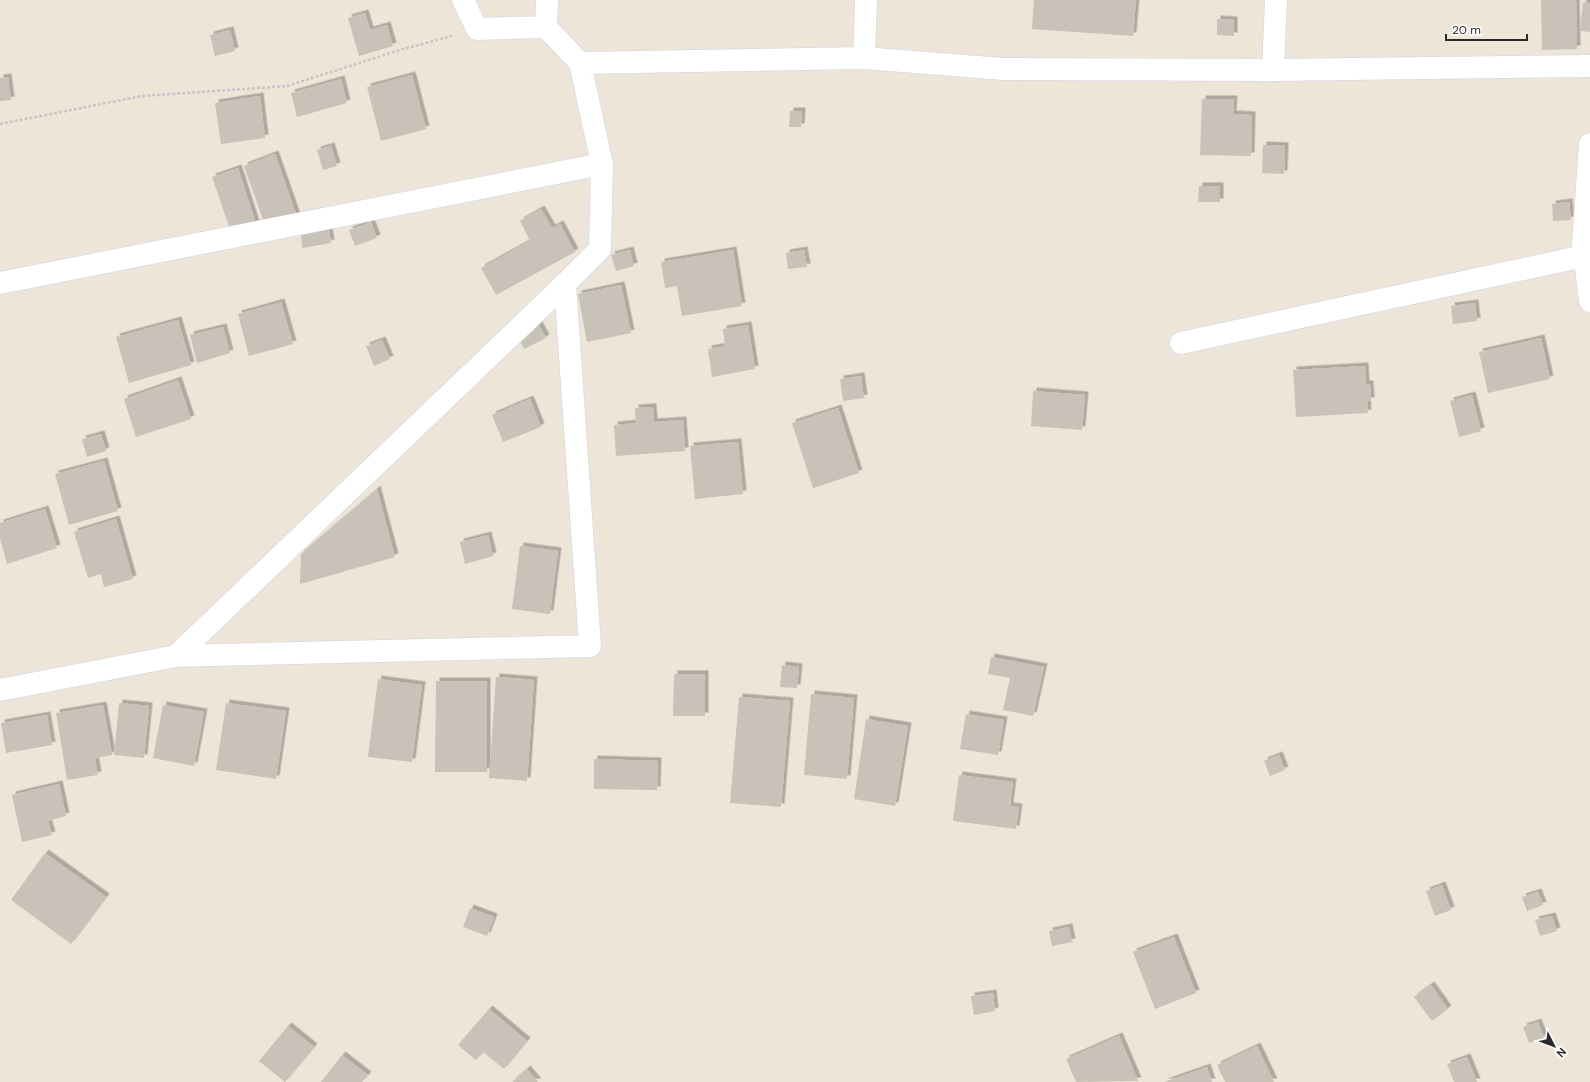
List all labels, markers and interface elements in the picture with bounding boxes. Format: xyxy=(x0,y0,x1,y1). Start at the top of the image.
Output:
scale bar xyxy=(1446,16,1527,42)
text: 20 m xyxy=(1452,22,1481,38)
north arrow xyxy=(1534,1026,1574,1066)
text: N xyxy=(1554,1045,1569,1060)

